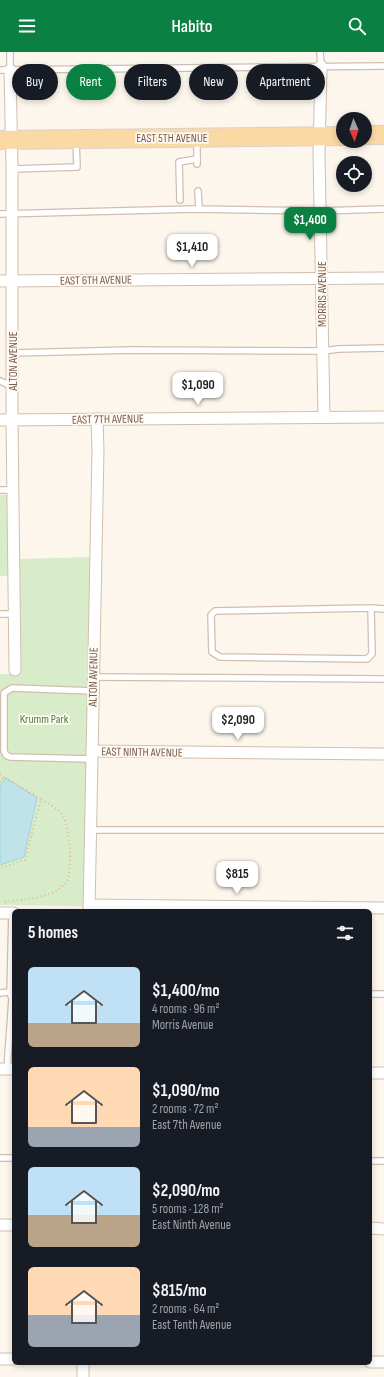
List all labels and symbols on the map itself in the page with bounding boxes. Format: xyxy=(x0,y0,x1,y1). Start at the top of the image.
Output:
north arrow xyxy=(336,112,372,148)
street label: EAST 5TH AVENUE xyxy=(136,131,208,146)
pin: $1,400 xyxy=(277,207,343,241)
pin: $1,410 xyxy=(159,234,225,268)
street label: MORRIS AVENUE xyxy=(315,261,330,327)
street label: EAST 6TH AVENUE xyxy=(60,272,132,289)
street label: ALTON AVENUE xyxy=(6,331,21,392)
pin: $1,090 xyxy=(165,372,231,406)
street label: EAST 7TH AVENUE xyxy=(72,411,144,428)
street label: ALTON AVENUE xyxy=(85,647,102,708)
pin: $2,090 xyxy=(205,707,271,741)
park label: Krumm Park xyxy=(20,712,69,727)
street label: EAST NINTH AVENUE xyxy=(101,744,183,761)
pin: $815 xyxy=(213,861,261,895)

